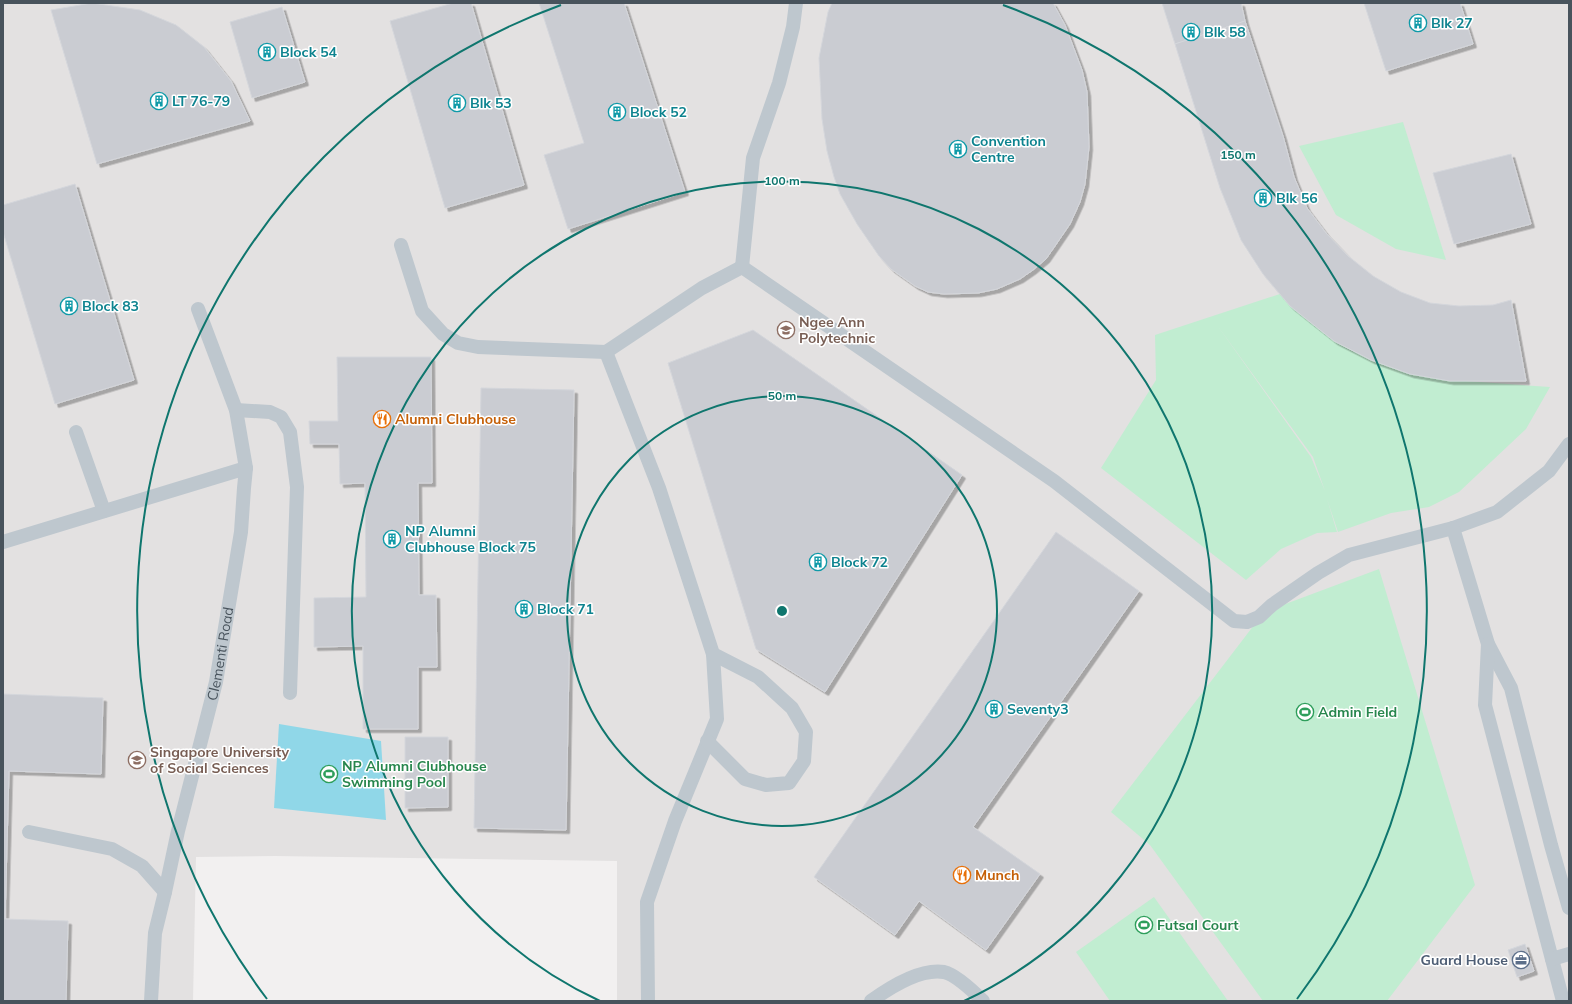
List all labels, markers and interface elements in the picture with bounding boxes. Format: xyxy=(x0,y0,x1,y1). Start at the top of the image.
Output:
building icon: Blk 27 xyxy=(1408,13,1428,33)
place label: Blk 27 xyxy=(1431,14,1473,32)
building icon: Blk 58 xyxy=(1181,22,1201,42)
place label: Blk 58 xyxy=(1204,23,1246,41)
building icon: Block 54 xyxy=(257,42,277,62)
place label: Block 54 xyxy=(280,43,338,61)
building icon: LT 76-79 xyxy=(149,91,169,111)
place label: LT 76-79 xyxy=(172,92,230,110)
building icon: Blk 53 xyxy=(447,93,467,113)
place label: Blk 53 xyxy=(470,94,512,112)
building icon: Block 52 xyxy=(607,102,627,122)
place label: Block 52 xyxy=(630,103,687,121)
place label: Convention Centre xyxy=(971,132,1046,166)
building icon: Convention Centre xyxy=(948,139,968,159)
text: 150 m xyxy=(1220,147,1256,162)
text: 100 m xyxy=(764,173,800,188)
building icon: Blk 56 xyxy=(1253,188,1273,208)
place label: Blk 56 xyxy=(1276,189,1318,207)
building icon: Block 83 xyxy=(59,296,79,316)
place label: Block 83 xyxy=(82,297,139,315)
place label: Ngee Ann Polytechnic xyxy=(799,313,875,347)
school or university icon: Ngee Ann Polytechnic xyxy=(776,320,796,340)
text: 50 m xyxy=(768,388,796,403)
restaurant icon: Alumni Clubhouse xyxy=(372,409,392,429)
place label: Alumni Clubhouse xyxy=(395,410,516,428)
place label: NP Alumni Clubhouse Block 75 xyxy=(405,522,536,556)
building icon: NP Alumni Clubhouse Block 75 xyxy=(382,529,402,549)
building icon: Block 72 xyxy=(808,552,828,572)
place label: Block 72 xyxy=(831,553,888,571)
building icon: Block 71 xyxy=(514,599,534,619)
place label: Block 71 xyxy=(537,600,594,618)
centre of rings xyxy=(775,604,789,618)
street label: Clementi Road xyxy=(203,606,237,703)
building icon: Seventy3 xyxy=(984,699,1004,719)
place label: Seventy3 xyxy=(1007,700,1069,718)
sports icon: Admin Field xyxy=(1295,702,1315,722)
place label: Admin Field xyxy=(1318,703,1397,721)
place label: Singapore University of Social Sciences xyxy=(150,743,290,777)
school or university icon: Singapore University of Social Sciences xyxy=(127,750,147,770)
place label: NP Alumni Clubhouse Swimming Pool xyxy=(342,757,487,791)
sports icon: NP Alumni Clubhouse Swimming Pool xyxy=(319,764,339,784)
restaurant icon: Munch xyxy=(952,865,972,885)
place label: Munch xyxy=(975,866,1019,884)
sports icon: Futsal Court xyxy=(1134,915,1154,935)
place label: Futsal Court xyxy=(1157,916,1239,934)
office icon: Guard House xyxy=(1511,950,1531,970)
place label: Guard House xyxy=(1421,951,1508,969)

